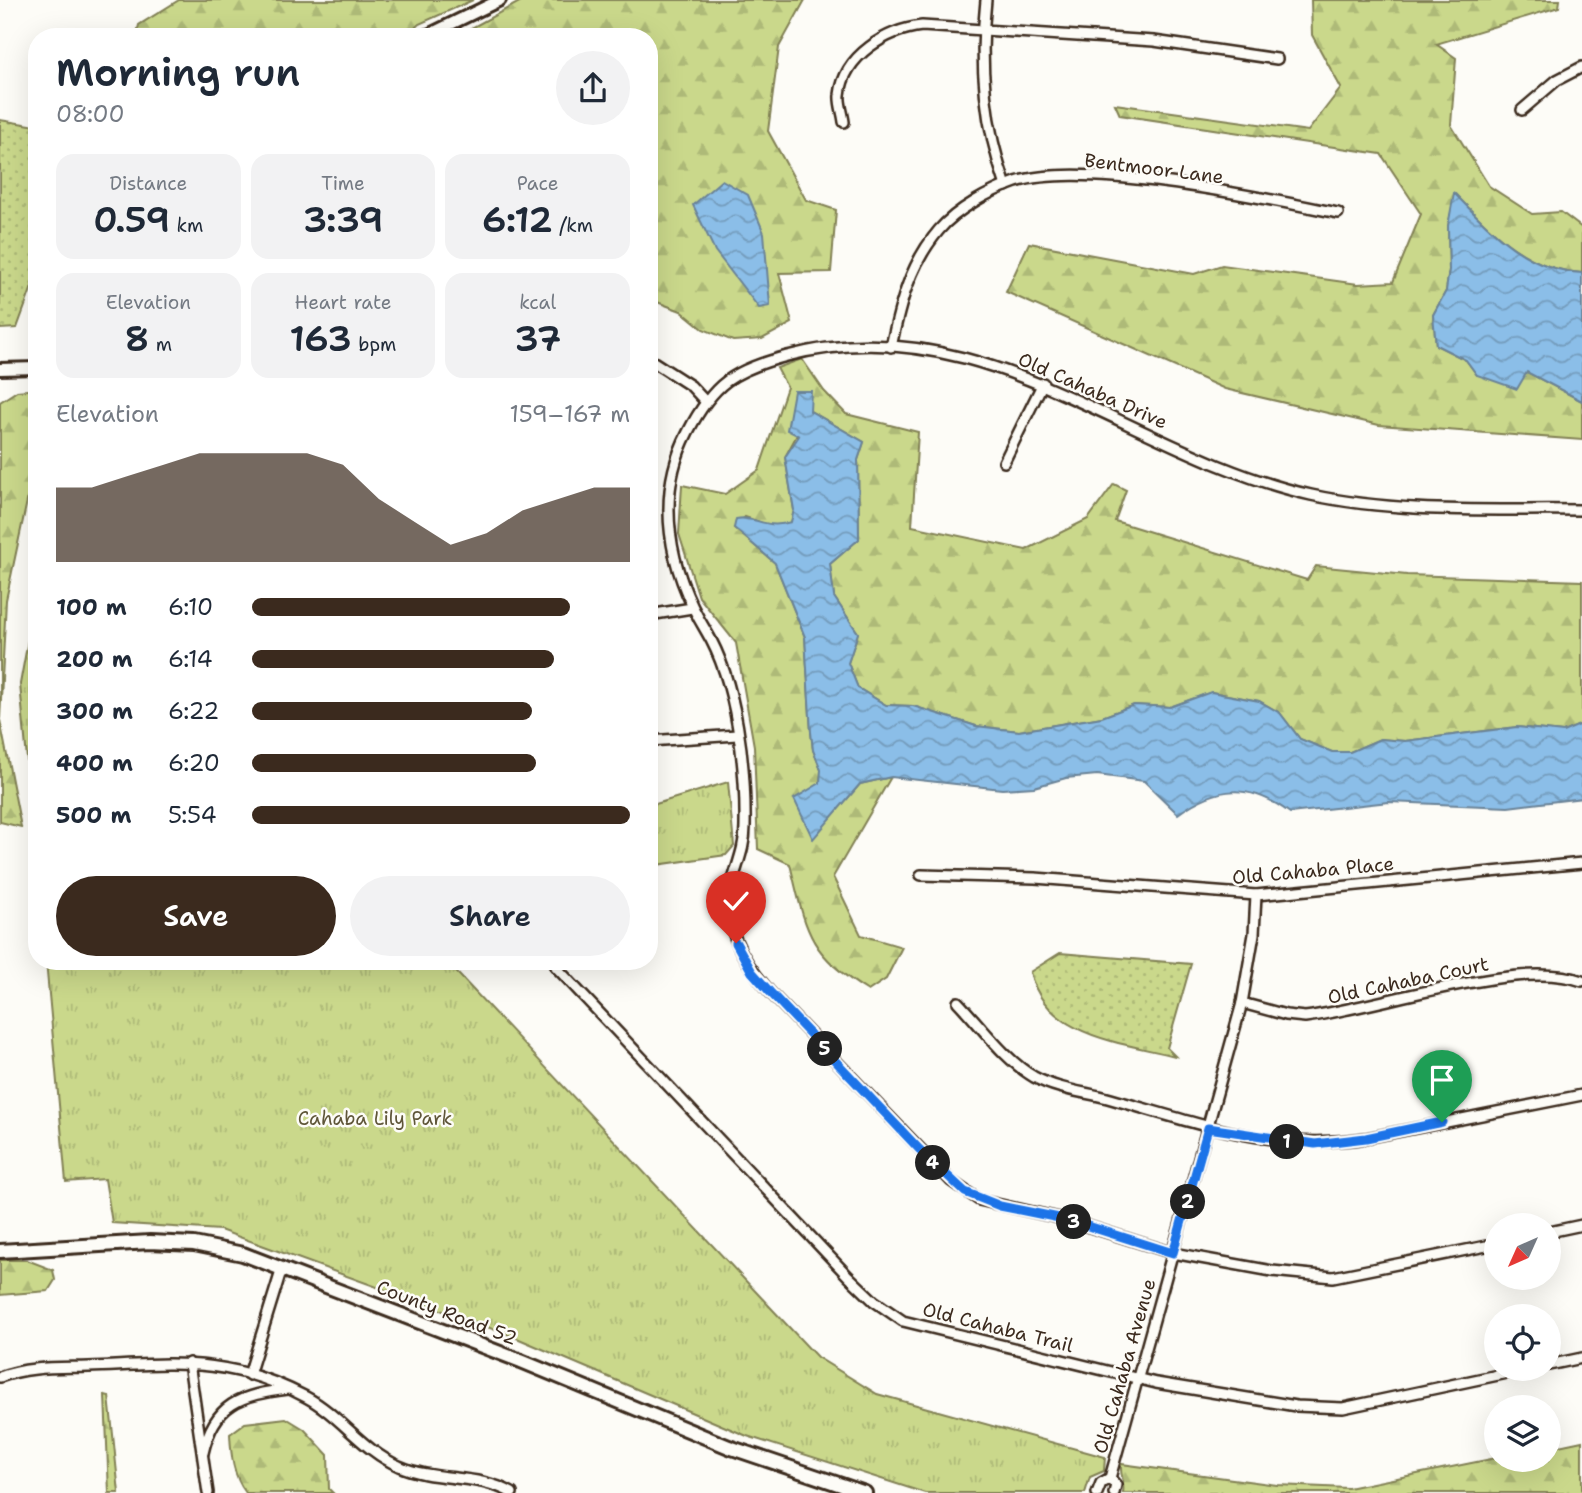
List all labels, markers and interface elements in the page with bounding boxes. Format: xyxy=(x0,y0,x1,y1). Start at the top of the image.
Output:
text: Morning run xyxy=(56,47,300,98)
button: share xyxy=(556,51,630,125)
text: 08:00 xyxy=(56,99,125,129)
street label: Bentmoor Lane xyxy=(1083,148,1225,189)
text: Distance xyxy=(109,171,187,196)
text: Time xyxy=(321,171,365,196)
text: Pace xyxy=(517,171,559,196)
text: 0.59 xyxy=(93,196,170,243)
text: 3:39 xyxy=(303,196,383,243)
text: 6:12 xyxy=(482,196,553,243)
text: km xyxy=(170,213,203,238)
text: /km xyxy=(553,213,593,238)
text: Elevation xyxy=(106,290,191,315)
text: Heart rate xyxy=(295,290,391,315)
text: kcal xyxy=(519,290,556,315)
text: 8 xyxy=(125,315,149,362)
text: 163 xyxy=(290,315,352,362)
text: 37 xyxy=(514,315,561,362)
text: m xyxy=(149,332,172,357)
text: bpm xyxy=(352,332,396,357)
street label: Old Cahaba Drive xyxy=(1014,346,1171,435)
text: Elevation xyxy=(56,399,159,429)
text: 159–167 m xyxy=(509,399,630,429)
text: 100 m xyxy=(56,592,127,622)
text: 6:10 xyxy=(168,592,213,622)
text: 200 m xyxy=(56,644,133,674)
text: 6:14 xyxy=(168,644,213,674)
text: 300 m xyxy=(56,696,133,726)
text: 6:22 xyxy=(168,696,219,726)
text: 400 m xyxy=(56,748,133,778)
text: 6:20 xyxy=(168,748,220,778)
text: 500 m xyxy=(56,800,131,830)
text: 5:54 xyxy=(168,800,217,830)
street label: Old Cahaba Place xyxy=(1231,851,1395,890)
pin xyxy=(706,871,766,943)
button: Save xyxy=(56,876,336,956)
button: Share xyxy=(350,876,630,956)
icon: check xyxy=(717,882,755,920)
street label: Old Cahaba Court xyxy=(1325,951,1491,1010)
pin: 5 xyxy=(808,1032,842,1066)
text: 5 xyxy=(819,1036,830,1061)
pin xyxy=(1412,1050,1472,1122)
icon: arrive xyxy=(1423,1061,1461,1099)
park label: Cahaba Lily Park xyxy=(298,1106,452,1131)
pin: 1 xyxy=(1270,1124,1304,1160)
text: 1 xyxy=(1282,1129,1291,1154)
pin: 4 xyxy=(916,1146,950,1180)
text: 4 xyxy=(926,1150,939,1175)
pin: 2 xyxy=(1170,1184,1206,1220)
text: 2 xyxy=(1181,1189,1194,1214)
pin: 3 xyxy=(1056,1204,1092,1240)
text: 3 xyxy=(1067,1209,1080,1234)
north arrow xyxy=(1484,1213,1561,1290)
map controls xyxy=(1484,1213,1561,1472)
street label: County Road 52 xyxy=(373,1274,521,1351)
street label: Old Cahaba Avenue xyxy=(1088,1276,1161,1457)
street label: Old Cahaba Trail xyxy=(920,1297,1076,1358)
button: locate xyxy=(1484,1304,1561,1381)
button: layers xyxy=(1484,1395,1561,1472)

